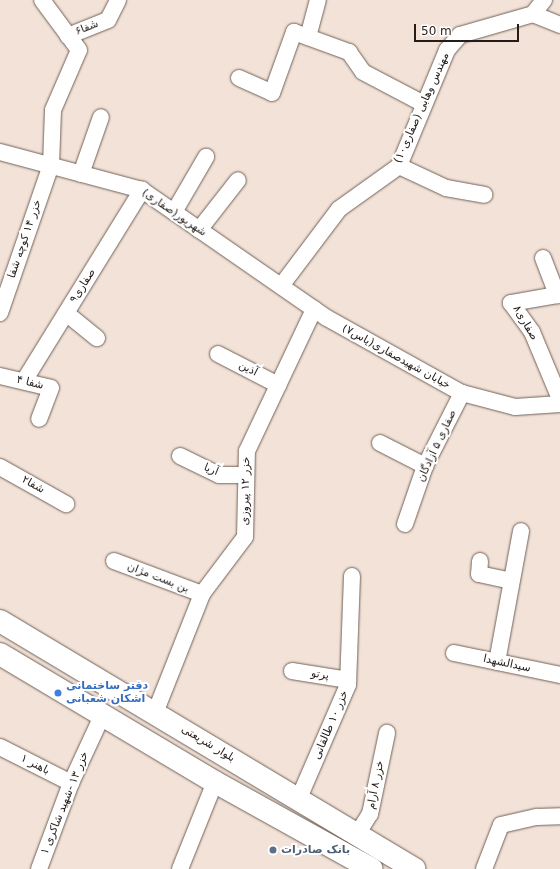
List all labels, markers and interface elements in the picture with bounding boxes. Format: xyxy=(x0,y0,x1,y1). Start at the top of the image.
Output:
scale bar xyxy=(416,16,521,42)
street label: شفا۶ xyxy=(73,17,101,39)
text: 50 m xyxy=(421,24,452,38)
street label: مهندس وهابی (صفاری۱۰) xyxy=(392,51,452,165)
street label: شهریور(صفاری) xyxy=(139,187,209,239)
street label: خزر ۱۴ کوچه شفا xyxy=(5,198,45,280)
street label: صفاری۹ xyxy=(67,266,99,306)
street label: صفاری۸ xyxy=(510,303,540,343)
street label: خیابان شهیدصفاری(یاس۷) xyxy=(340,322,452,392)
street label: آذین xyxy=(236,359,260,379)
street label: شفا ۴ xyxy=(15,373,45,393)
street label: صفاری ۵ آزادگان xyxy=(415,408,459,484)
street label: خزر ۱۲ پیروزی xyxy=(239,457,253,525)
street label: آریا xyxy=(202,461,220,479)
street label: شفا۲ xyxy=(19,473,47,497)
street label: بن بست مژان xyxy=(125,560,191,596)
street label: سیدالشهدا xyxy=(482,653,532,675)
street label: پرتو xyxy=(310,667,330,683)
place label: دفتر ساختمانی اشکان شعبانی xyxy=(66,680,148,706)
marker: دفتر ساختمانی اشکان شعبانی xyxy=(53,688,63,698)
street label: خزر ۱۰ طالقانی xyxy=(311,689,351,761)
street label: بلوار شریعتی xyxy=(179,723,237,765)
street label: خزر ۱۳ -شهید شاکری ۱ xyxy=(38,750,92,856)
street label: باهنر ۱ xyxy=(18,752,52,778)
street label: خزر ۸ آرام xyxy=(365,760,387,810)
place label: بانک صادرات xyxy=(281,843,350,857)
marker: بانک صادرات xyxy=(268,845,278,855)

